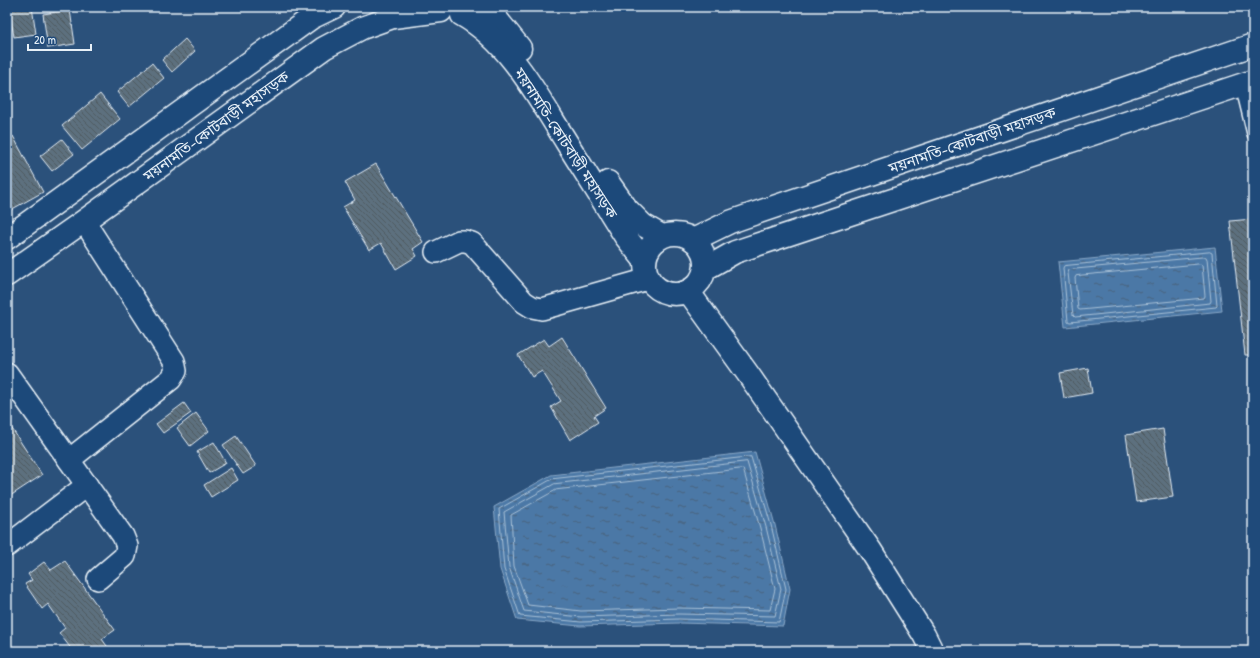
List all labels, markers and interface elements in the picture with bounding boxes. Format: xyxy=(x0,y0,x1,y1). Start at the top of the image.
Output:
scale bar xyxy=(28,26,91,52)
text: 20 m xyxy=(34,31,56,48)
street label: ময়নামতি–কোটবাড়ী মহাসড়ক xyxy=(509,63,623,223)
street label: ময়নামতি–কোটবাড়ী মহাসড়ক xyxy=(138,65,294,187)
street label: ময়নামতি–কোটবাড়ী মহাসড়ক xyxy=(885,101,1059,179)

